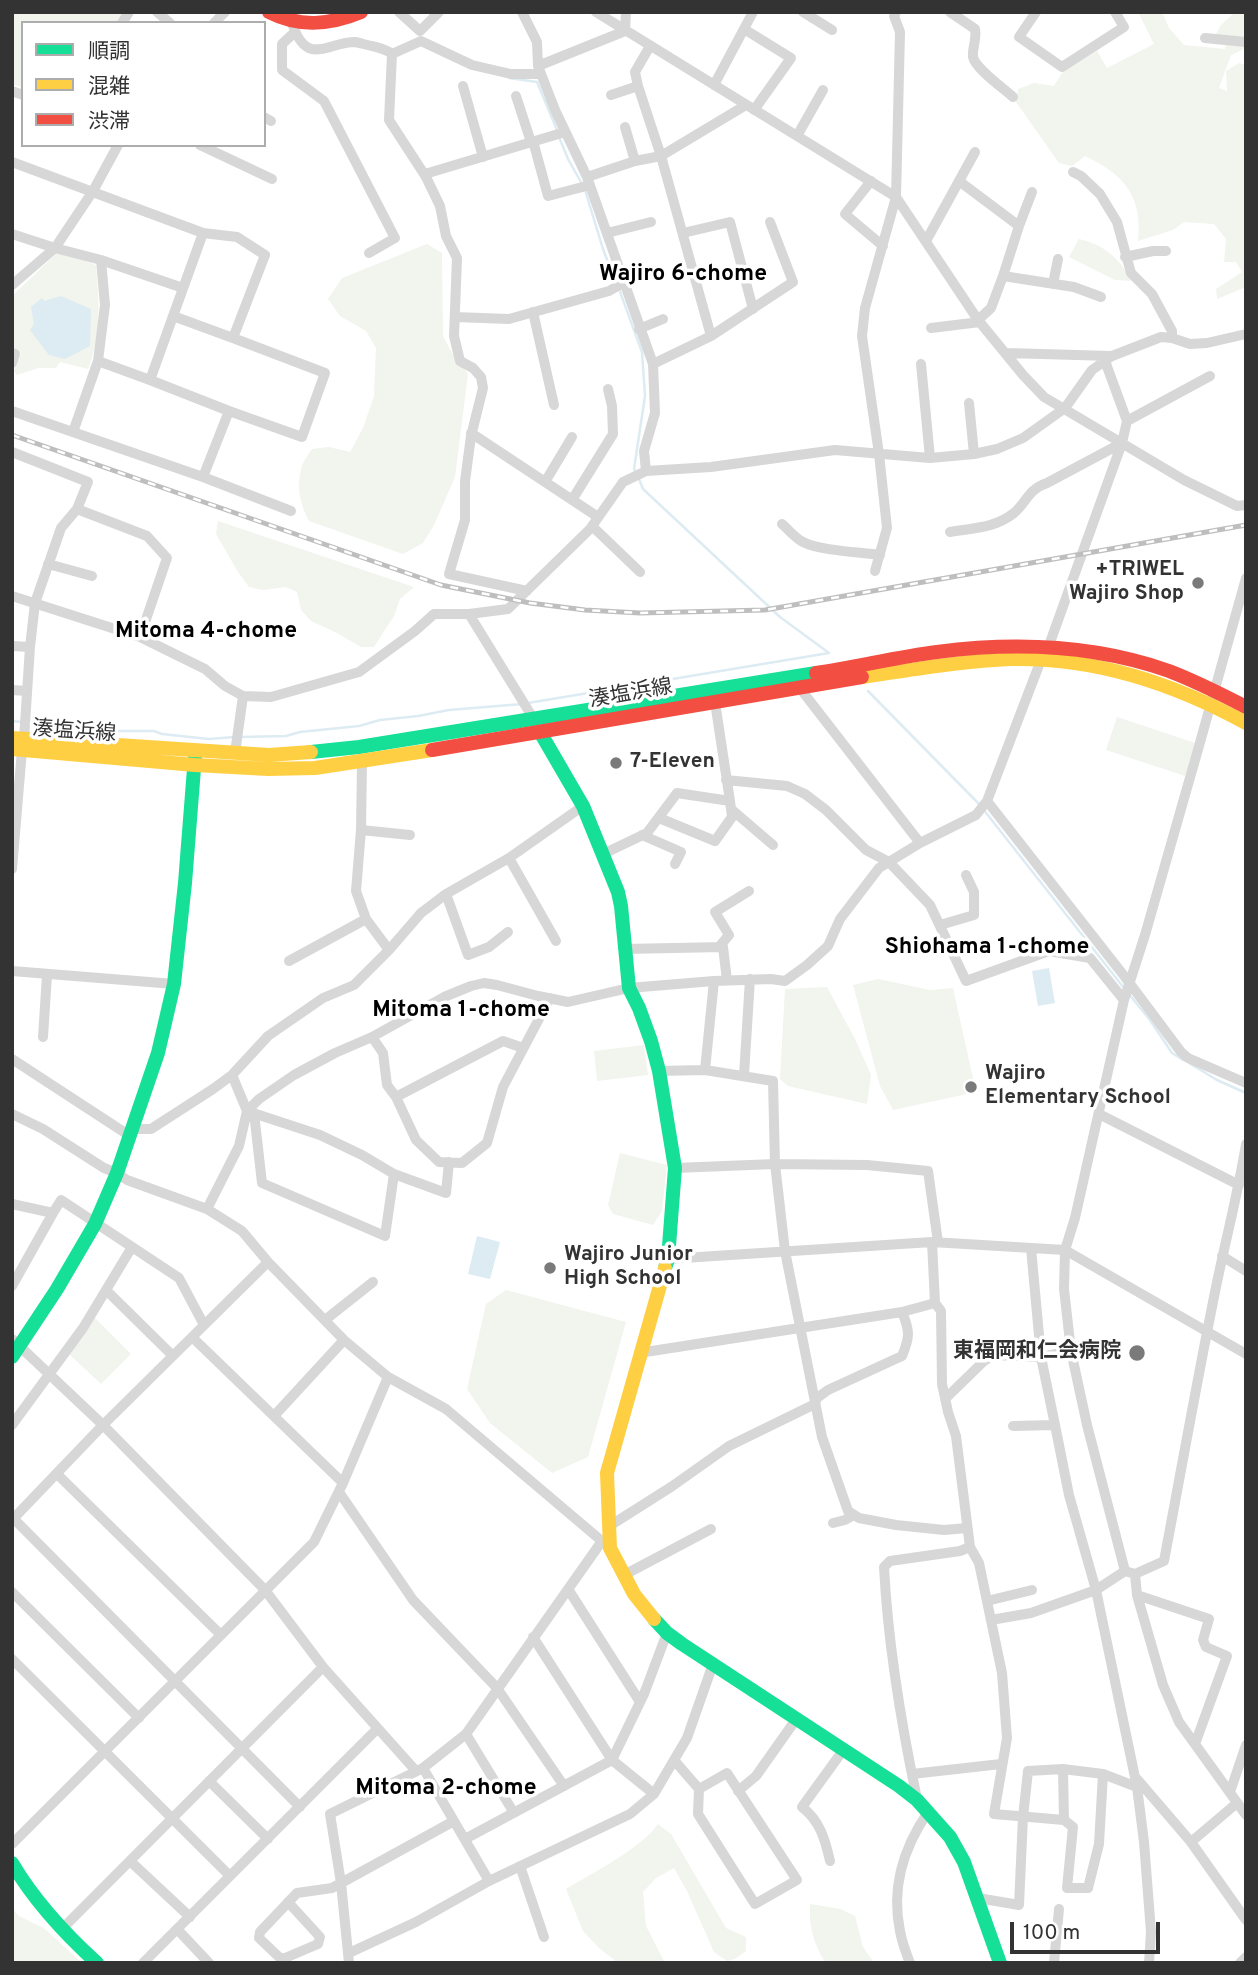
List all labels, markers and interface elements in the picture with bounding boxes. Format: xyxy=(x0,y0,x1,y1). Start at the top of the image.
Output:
legend xyxy=(21,21,266,147)
text: 順調 xyxy=(88,39,130,66)
text: 混雑 xyxy=(88,74,130,101)
text: 渋滞 xyxy=(88,109,130,136)
district label: Wajiro 6-chome xyxy=(599,261,767,289)
place label: +TRIWEL Wajiro Shop xyxy=(1069,558,1184,608)
marker: +TRIWEL Wajiro Shop xyxy=(1190,575,1206,591)
district label: Mitoma 4-chome xyxy=(115,618,297,646)
street label: 湊塩浜線 xyxy=(587,675,675,715)
street label: 湊塩浜線 xyxy=(31,718,117,748)
place label: 7-Eleven xyxy=(630,750,715,776)
marker: 7-Eleven xyxy=(608,755,624,771)
district label: Shiohama 1-chome xyxy=(885,934,1089,962)
district label: Mitoma 1-chome xyxy=(372,997,550,1025)
place label: Wajiro Elementary School xyxy=(985,1062,1171,1112)
marker: Wajiro Elementary School xyxy=(963,1079,979,1095)
place label: Wajiro Junior High School xyxy=(564,1243,693,1293)
marker: Wajiro Junior High School xyxy=(542,1260,558,1276)
place label: 東福岡和仁会病院 xyxy=(953,1340,1121,1366)
marker: 東福岡和仁会病院 xyxy=(1127,1343,1147,1363)
district label: Mitoma 2-chome xyxy=(355,1775,537,1803)
scale bar xyxy=(1013,1909,1164,1953)
text: 100 m xyxy=(1023,1920,1080,1947)

